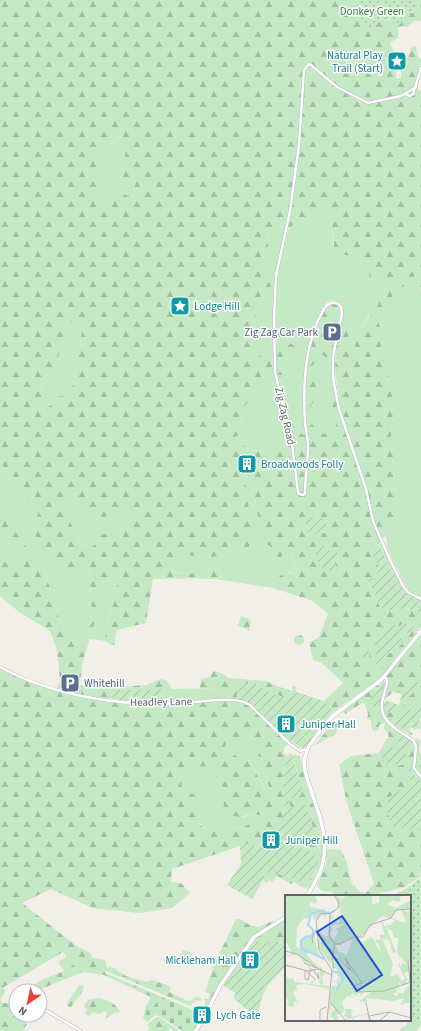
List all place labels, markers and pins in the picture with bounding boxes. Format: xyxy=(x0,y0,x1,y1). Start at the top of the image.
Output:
place label: Natural Play Trail (Start) xyxy=(327,48,383,76)
place icon: Natural Play Trail (Start) xyxy=(386,50,408,72)
place icon: Lodge Hill xyxy=(169,295,191,317)
place label: Lodge Hill xyxy=(194,299,240,314)
parking icon: Zig Zag Car Park xyxy=(321,321,343,343)
place label: Zig Zag Car Park xyxy=(244,325,319,340)
building icon: Broadwoods Folly xyxy=(236,453,258,475)
place label: Broadwoods Folly xyxy=(261,457,343,472)
parking icon: Whitehill xyxy=(59,672,81,694)
place label: Whitehill xyxy=(84,676,125,691)
building icon: Juniper Hall xyxy=(275,713,297,735)
place label: Juniper Hall xyxy=(300,717,356,732)
building icon: Juniper Hill xyxy=(260,829,282,851)
place label: Juniper Hill xyxy=(285,833,338,848)
building icon: Mickleham Hall xyxy=(239,949,261,971)
place label: Mickleham Hall xyxy=(165,953,236,968)
building icon: Lych Gate xyxy=(191,1004,213,1026)
place label: Lych Gate xyxy=(216,1008,261,1023)

